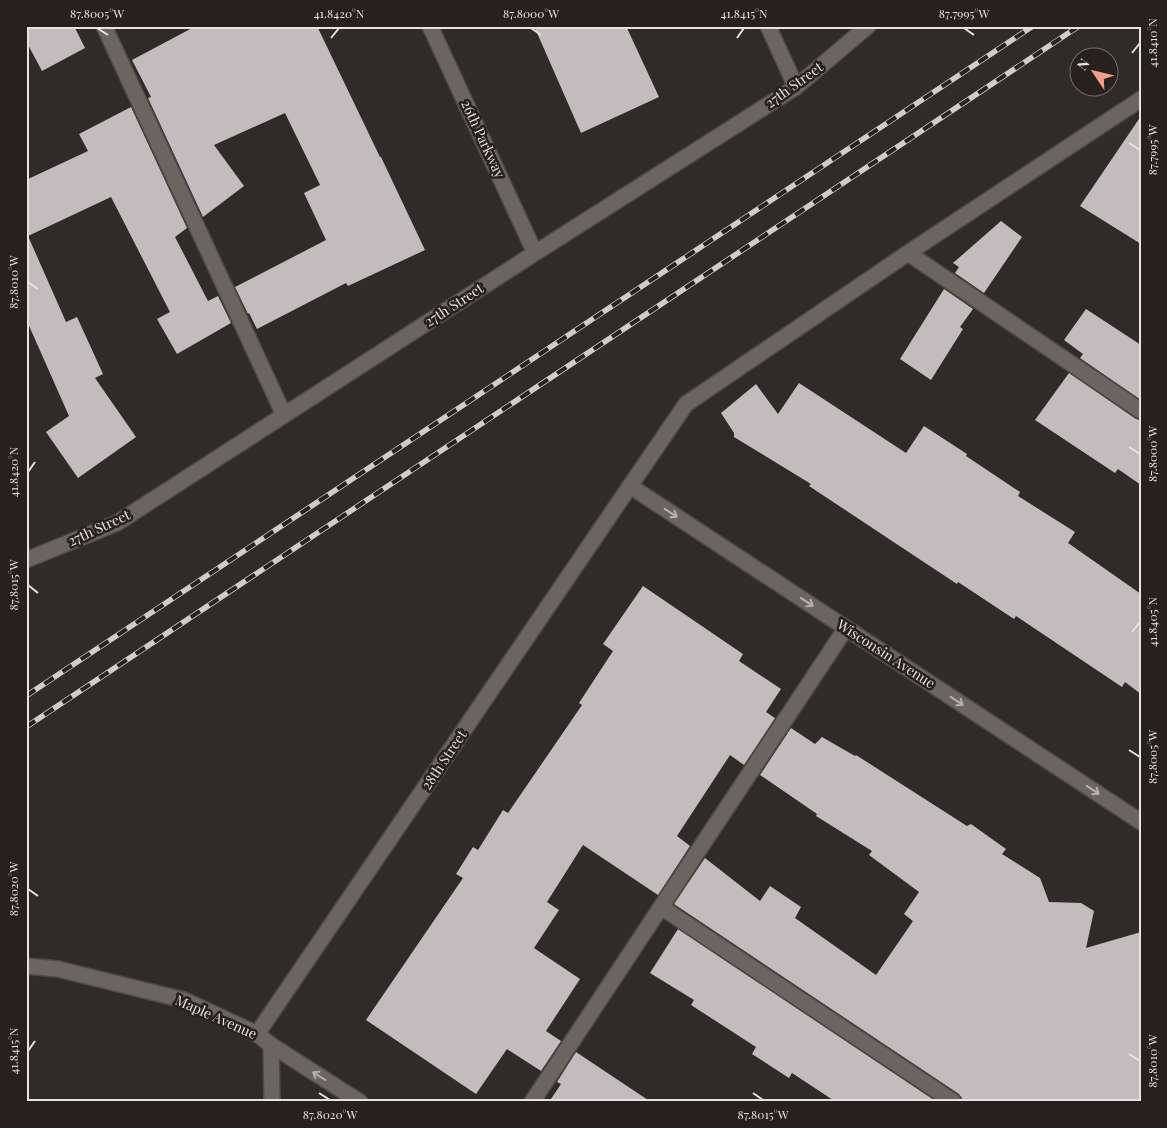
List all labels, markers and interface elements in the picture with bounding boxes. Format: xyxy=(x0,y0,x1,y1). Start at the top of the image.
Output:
text: 87.8005°W xyxy=(70,5,124,21)
text: 41.8420°N xyxy=(314,5,365,21)
text: 87.8000°W xyxy=(503,5,559,21)
text: 41.8415°N xyxy=(720,5,768,21)
text: 87.7995°W xyxy=(939,5,989,21)
text: 41.8410°N xyxy=(1144,18,1160,68)
north arrow xyxy=(1070,48,1120,98)
text: N xyxy=(1072,55,1094,74)
street label: 27th Street xyxy=(761,57,827,112)
street label: 26th Parkway xyxy=(457,97,510,181)
text: 87.7995°W xyxy=(1144,125,1160,175)
text: 87.8010°W xyxy=(5,255,21,309)
street label: 27th Street xyxy=(421,278,488,331)
text: 87.8000°W xyxy=(1144,426,1160,482)
text: 41.8420°N xyxy=(5,446,21,497)
street label: 27th Street xyxy=(65,504,134,550)
one-way arrow xyxy=(664,507,678,518)
text: 87.8015°W xyxy=(5,559,21,611)
text: 41.8405°N xyxy=(1144,596,1160,647)
one-way arrow xyxy=(800,597,814,607)
street label: Wisconsin Avenue xyxy=(833,614,939,692)
one-way arrow xyxy=(950,696,964,706)
street label: 28th Street xyxy=(417,725,471,793)
text: 87.8005°W xyxy=(1144,730,1160,784)
one-way arrow xyxy=(1086,785,1100,795)
text: 87.8020°W xyxy=(5,862,21,916)
street label: Maple Avenue xyxy=(172,990,260,1043)
text: 41.8415°N xyxy=(5,1027,21,1075)
text: 87.8010°W xyxy=(1144,1034,1160,1088)
one-way arrow xyxy=(313,1070,327,1080)
text: 87.8020°W xyxy=(303,1106,357,1122)
text: 87.8015°W xyxy=(737,1106,789,1122)

